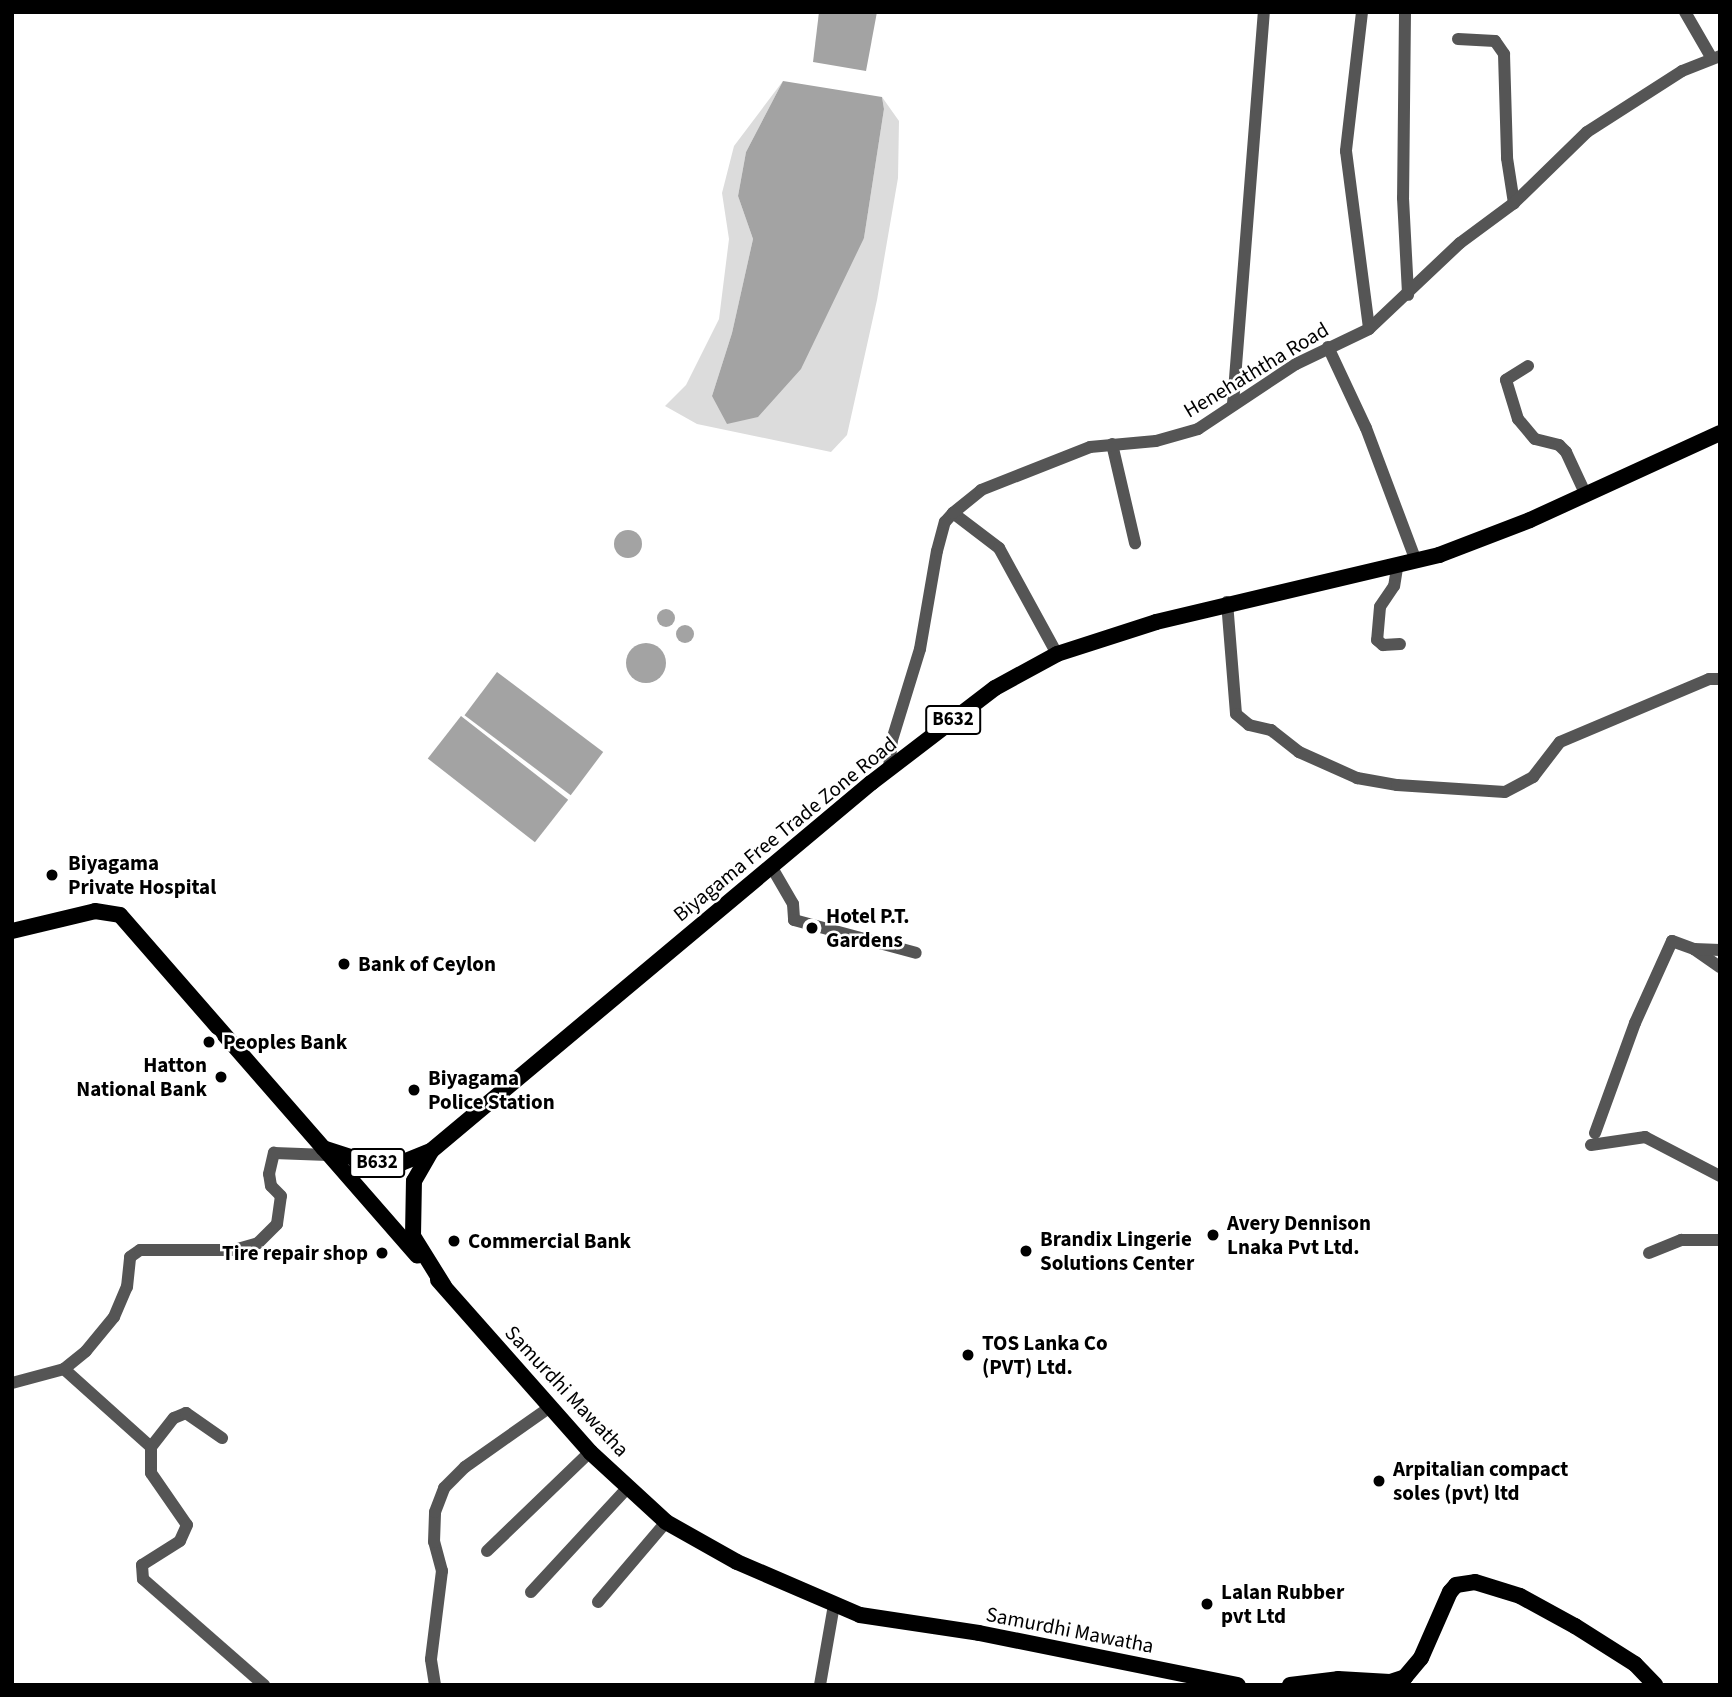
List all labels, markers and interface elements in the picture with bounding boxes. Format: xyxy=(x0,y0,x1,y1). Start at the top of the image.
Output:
street label: Henehaththa Road xyxy=(1179,317,1333,423)
road number: B632 xyxy=(925,705,981,736)
street label: Biyagama Free Trade Zone Road xyxy=(668,731,902,927)
place label: Biyagama Private Hospital xyxy=(68,850,216,900)
marker: Biyagama Private Hospital xyxy=(42,865,62,885)
place label: Hotel P.T. Gardens xyxy=(826,903,909,953)
marker: Hotel P.T. Gardens xyxy=(804,920,820,936)
place label: Bank of Ceylon xyxy=(358,951,496,977)
marker: Bank of Ceylon xyxy=(336,956,352,972)
place label: Peoples Bank xyxy=(223,1029,347,1055)
marker: Peoples Bank xyxy=(201,1034,217,1050)
place label: Hatton National Bank xyxy=(76,1052,207,1102)
place label: Biyagama Police Station xyxy=(428,1065,555,1115)
marker: Hatton National Bank xyxy=(213,1069,229,1085)
marker: Biyagama Police Station xyxy=(406,1082,422,1098)
road number: B632 xyxy=(349,1148,405,1178)
place label: Avery Dennison Lnaka Pvt Ltd. xyxy=(1227,1210,1371,1260)
place label: Brandix Lingerie Solutions Center xyxy=(1040,1226,1194,1276)
marker: Avery Dennison Lnaka Pvt Ltd. xyxy=(1205,1227,1221,1243)
place label: Commercial Bank xyxy=(468,1228,631,1254)
marker: Commercial Bank xyxy=(446,1233,462,1249)
place label: Tire repair shop xyxy=(222,1240,368,1266)
marker: Brandix Lingerie Solutions Center xyxy=(1018,1243,1034,1259)
marker: Tire repair shop xyxy=(374,1245,390,1261)
street label: Samurdhi Mawatha xyxy=(500,1320,634,1462)
place label: TOS Lanka Co (PVT) Ltd. xyxy=(982,1330,1108,1380)
marker: TOS Lanka Co (PVT) Ltd. xyxy=(960,1347,976,1363)
place label: Arpitalian compact soles (pvt) ltd xyxy=(1393,1456,1568,1506)
marker: Arpitalian compact soles (pvt) ltd xyxy=(1371,1473,1387,1489)
place label: Lalan Rubber pvt Ltd xyxy=(1221,1579,1344,1629)
marker: Lalan Rubber pvt Ltd xyxy=(1199,1596,1215,1612)
street label: Samurdhi Mawatha xyxy=(984,1601,1156,1659)

